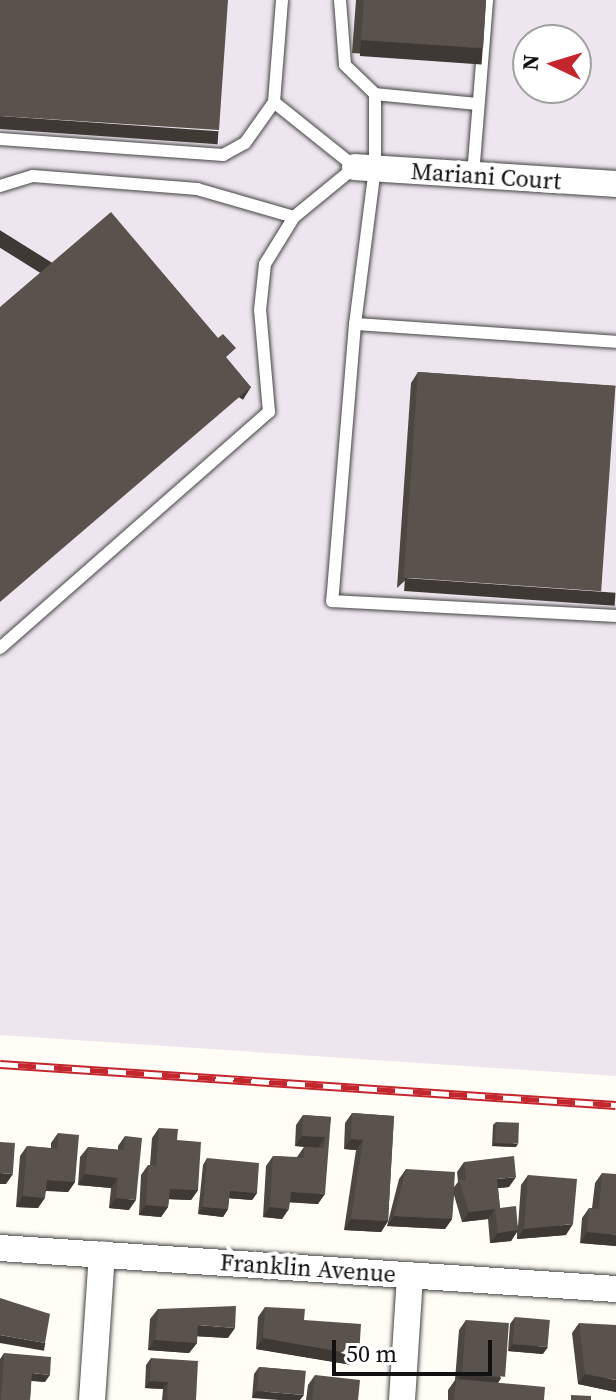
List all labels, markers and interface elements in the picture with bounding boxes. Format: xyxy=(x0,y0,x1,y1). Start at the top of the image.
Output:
north arrow xyxy=(512,24,592,104)
text: N xyxy=(515,53,546,72)
street label: Mariani Court xyxy=(410,156,562,196)
street label: Franklin Avenue xyxy=(219,1247,397,1289)
scale bar xyxy=(336,1324,496,1374)
text: 50 m xyxy=(346,1337,397,1370)

